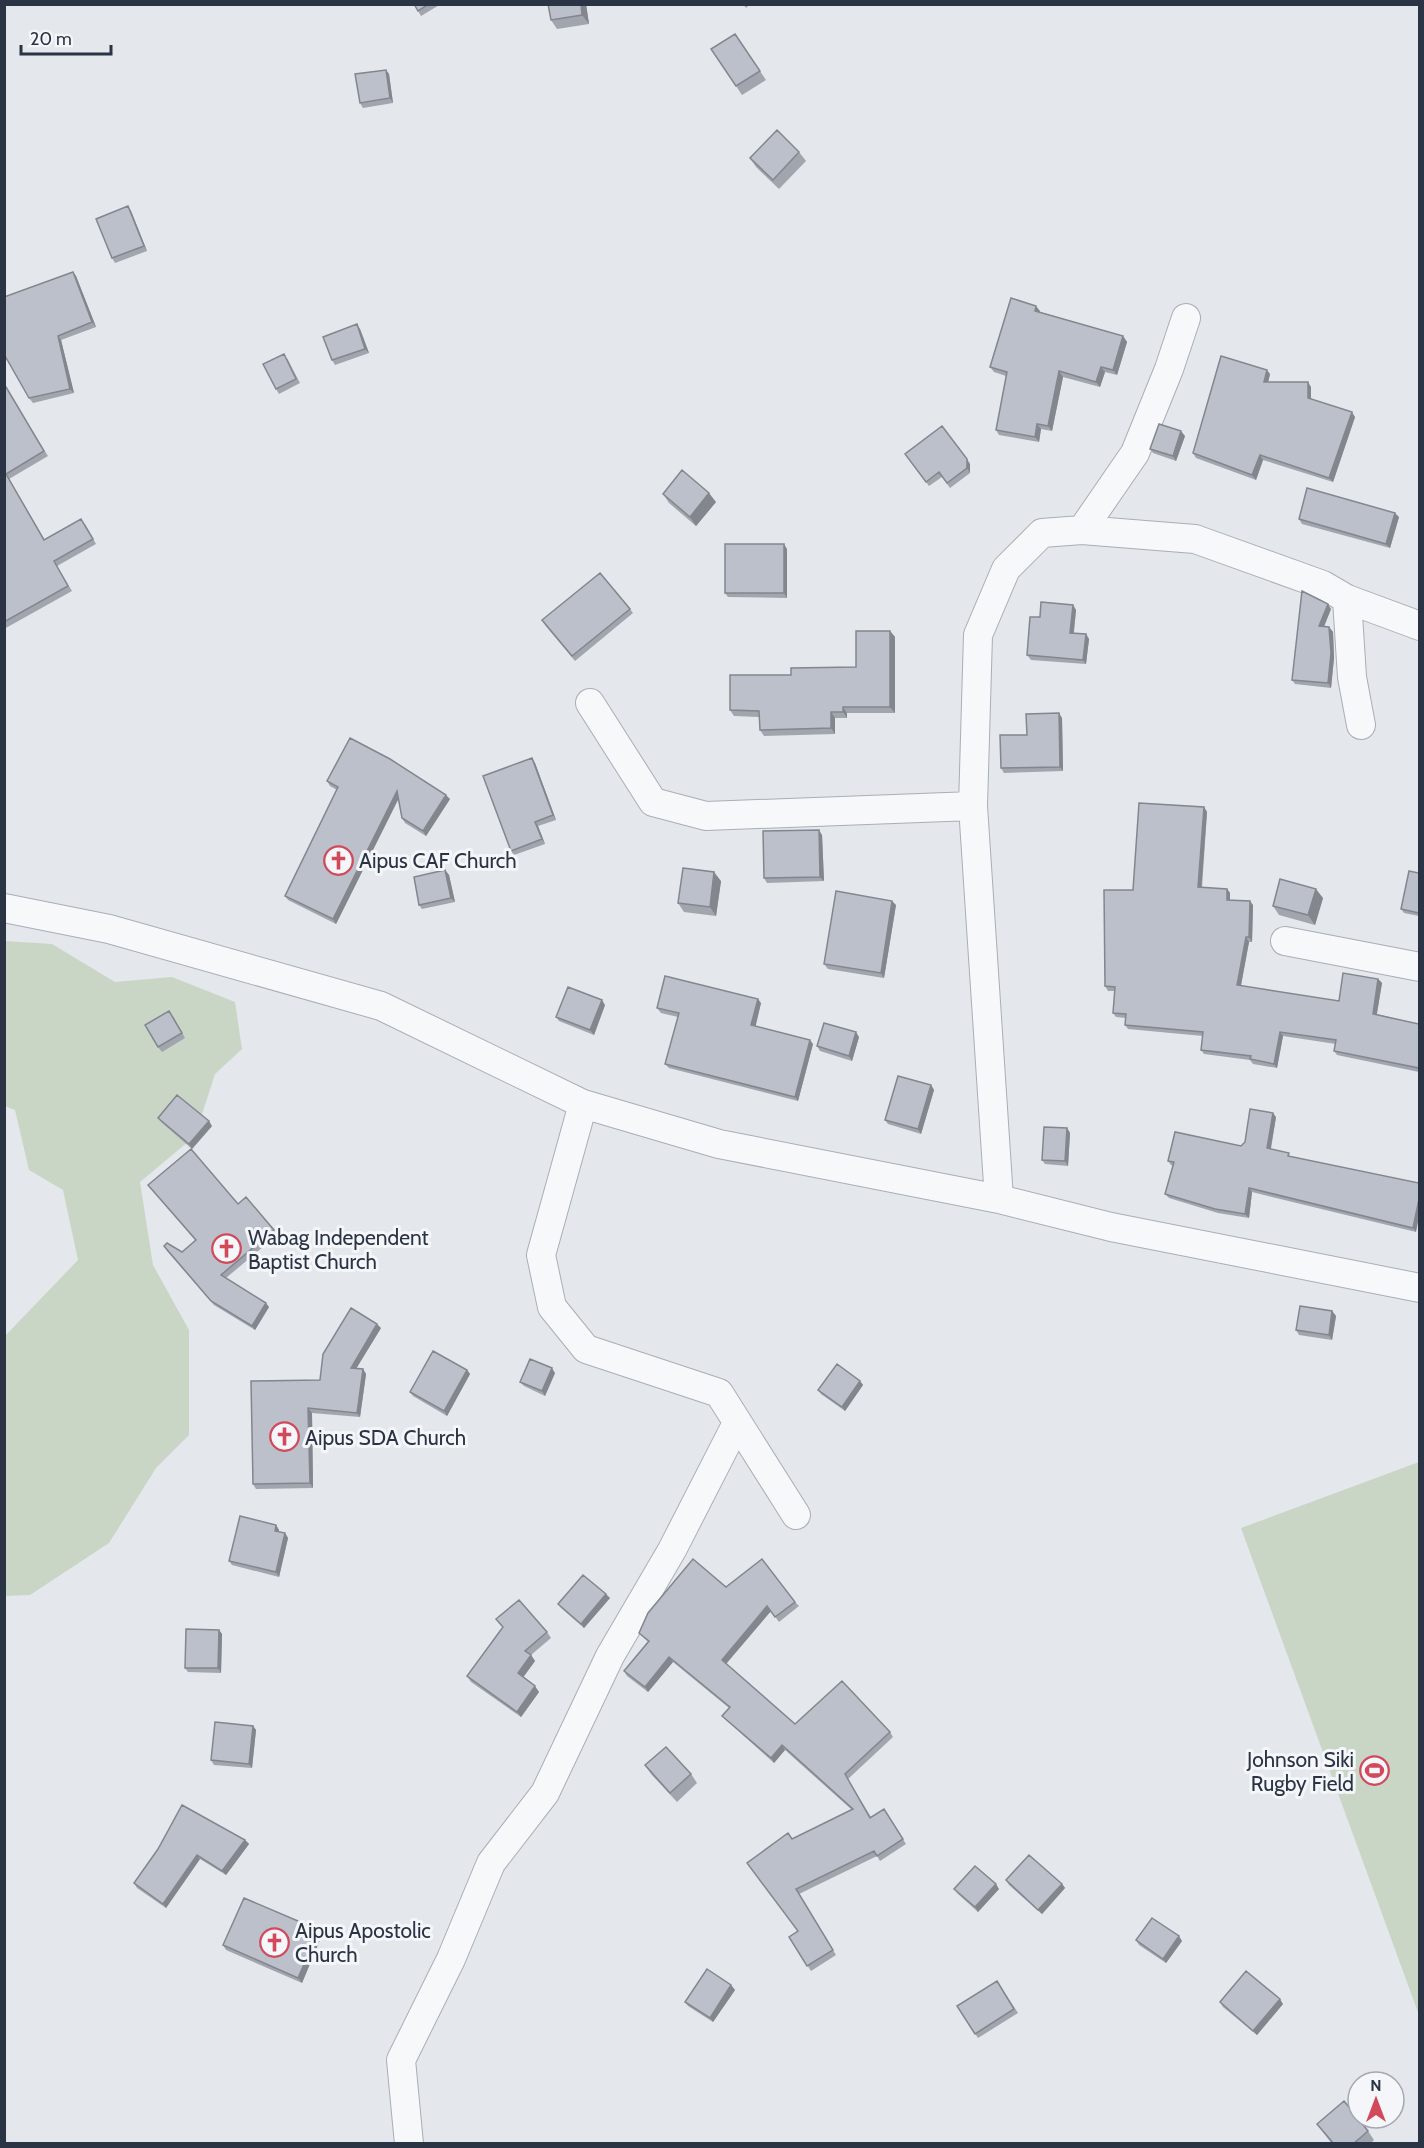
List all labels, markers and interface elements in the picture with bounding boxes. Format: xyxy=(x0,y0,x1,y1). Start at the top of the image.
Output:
scale bar xyxy=(21,18,111,56)
text: 20 m xyxy=(30,28,72,50)
church icon: Aipus CAF Church xyxy=(322,844,354,876)
place label: Aipus CAF Church xyxy=(359,848,517,873)
place label: Wabag Independent Baptist Church xyxy=(248,1225,429,1274)
church icon: Wabag Independent Baptist Church xyxy=(211,1233,243,1265)
church icon: Aipus SDA Church xyxy=(268,1421,300,1453)
place label: Aipus SDA Church xyxy=(305,1425,466,1450)
place label: Johnson Siki Rugby Field xyxy=(1246,1747,1354,1796)
sports icon: Johnson Siki Rugby Field xyxy=(1359,1755,1391,1787)
place label: Aipus Apostolic Church xyxy=(295,1918,431,1967)
church icon: Aipus Apostolic Church xyxy=(258,1926,290,1958)
north arrow xyxy=(1346,2070,1406,2130)
text: N xyxy=(1370,2076,1382,2095)

